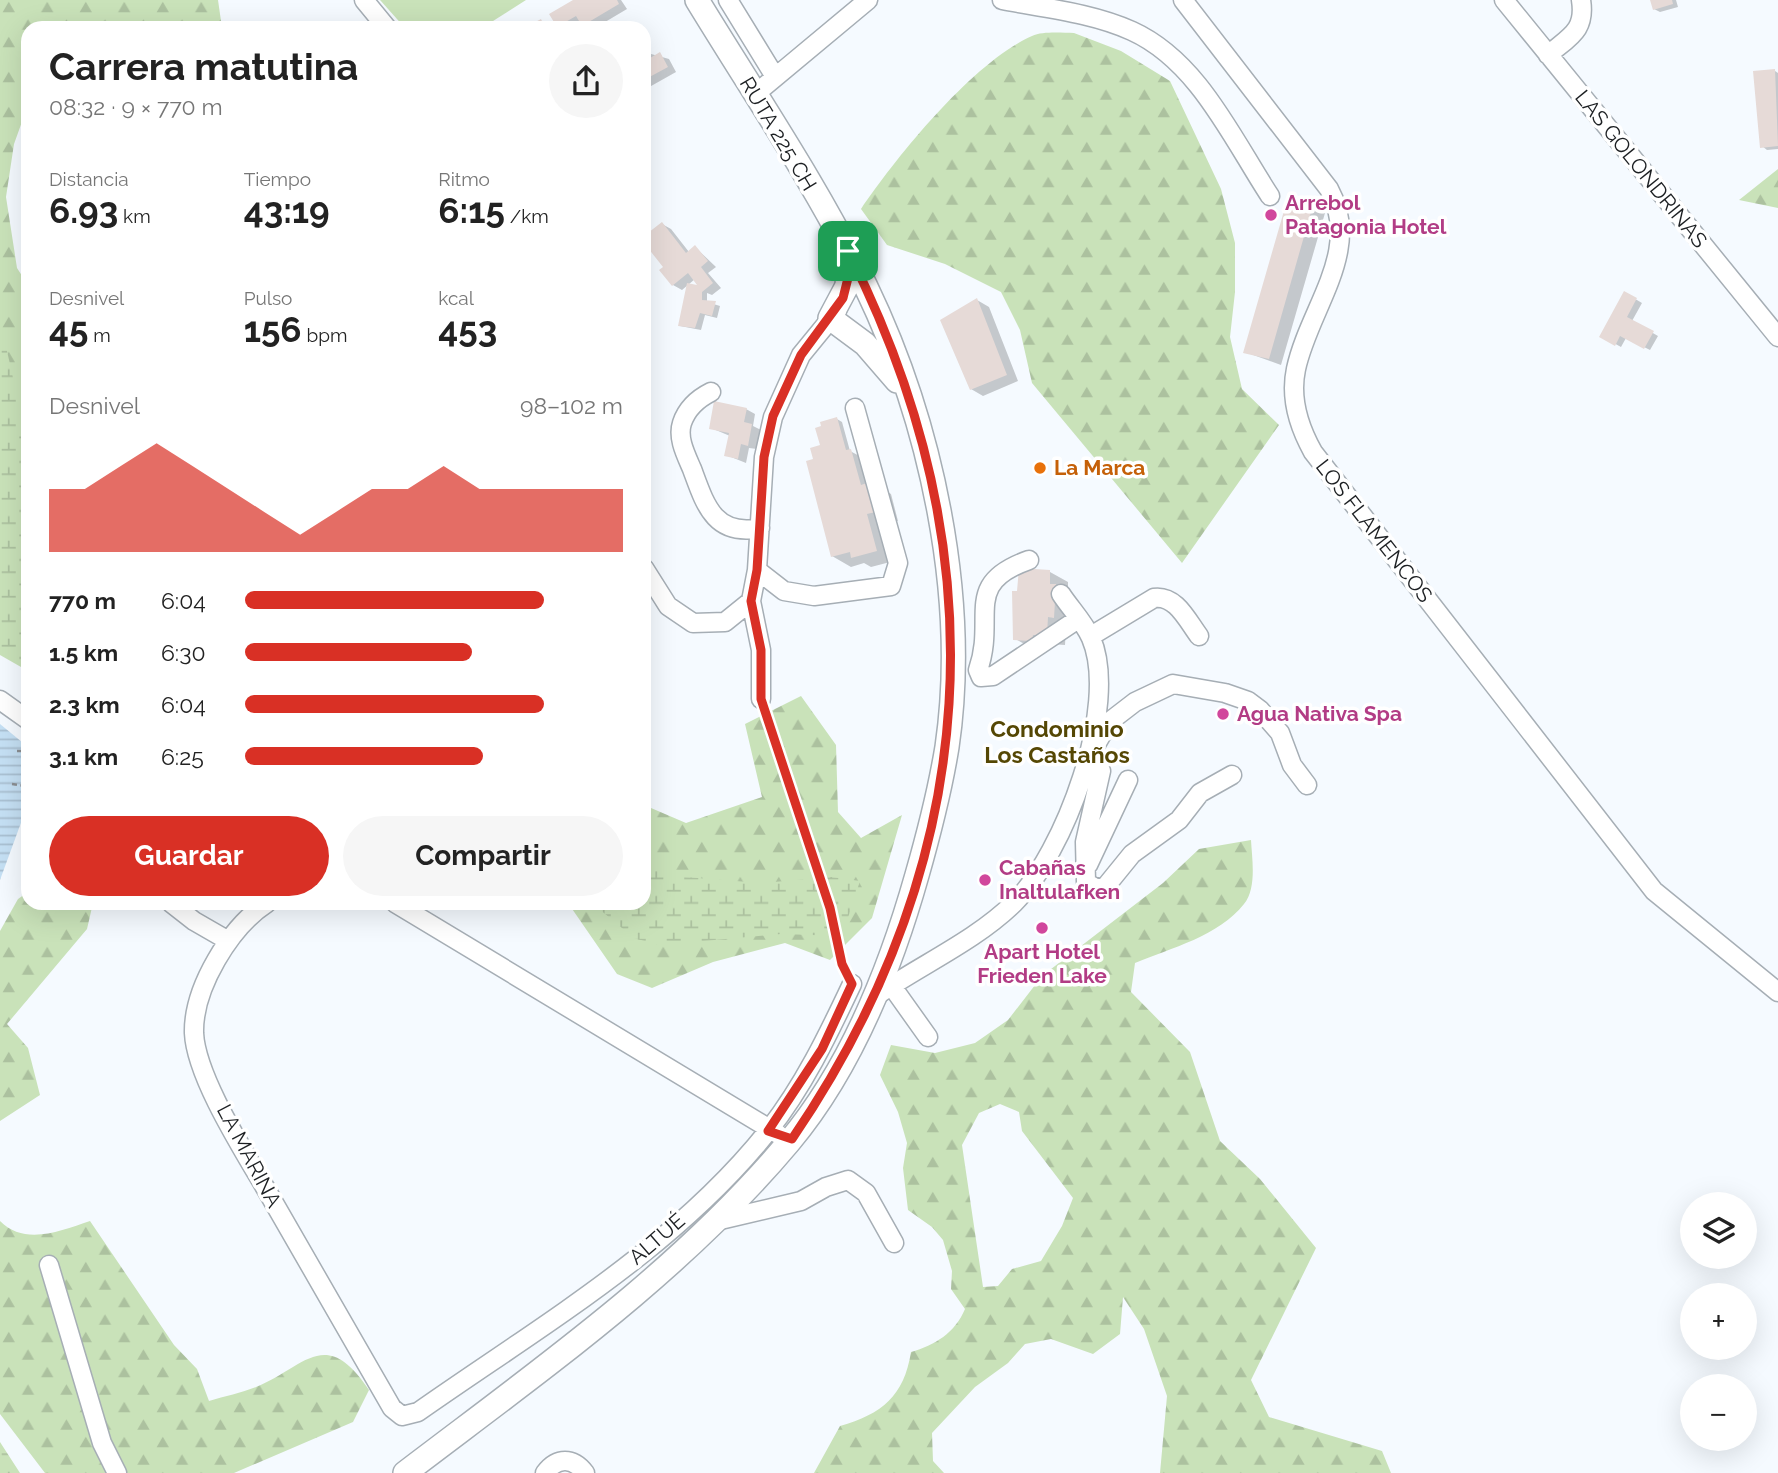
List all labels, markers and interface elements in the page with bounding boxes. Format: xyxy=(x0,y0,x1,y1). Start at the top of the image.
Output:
text: Carrera matutina xyxy=(49,44,358,89)
button: share xyxy=(549,44,623,118)
street label: RUTA 225 CH xyxy=(735,72,822,195)
street label: LAS GOLONDRINAS xyxy=(1570,85,1713,253)
text: 08:32 · 9 × 770 m xyxy=(49,93,223,120)
text: Distancia xyxy=(49,168,129,190)
text: Tiempo xyxy=(244,168,311,190)
text: Ritmo xyxy=(438,168,490,190)
text: 6.93 xyxy=(49,190,118,231)
text: 43:19 xyxy=(244,190,330,231)
text: 6:15 xyxy=(438,190,505,231)
place label: Arrebol Patagonia Hotel xyxy=(1285,190,1447,239)
text: km xyxy=(118,205,151,227)
text: /km xyxy=(505,205,549,227)
marker: Arrebol Patagonia Hotel xyxy=(1263,207,1279,223)
pin xyxy=(818,221,878,281)
icon: arrive xyxy=(829,232,867,270)
text: Desnivel xyxy=(49,287,124,309)
text: Pulso xyxy=(244,287,292,309)
text: kcal xyxy=(438,287,474,309)
text: 45 xyxy=(49,309,88,350)
text: 156 xyxy=(244,309,302,350)
text: 453 xyxy=(438,309,497,350)
text: m xyxy=(88,324,111,346)
text: bpm xyxy=(302,324,347,346)
text: Desnivel xyxy=(49,392,140,419)
text: 98–102 m xyxy=(520,392,623,419)
street label: LOS FLAMENCOS xyxy=(1311,454,1438,607)
place label: La Marca xyxy=(1054,455,1145,480)
marker: La Marca xyxy=(1032,460,1048,476)
text: 770 m xyxy=(49,587,116,614)
text: 6:04 xyxy=(161,587,206,614)
text: 1.5 km xyxy=(49,639,118,666)
text: 6:30 xyxy=(161,639,206,666)
text: 2.3 km xyxy=(49,691,120,718)
text: 6:04 xyxy=(161,691,206,718)
place label: Agua Nativa Spa xyxy=(1237,701,1402,726)
marker: Agua Nativa Spa xyxy=(1215,706,1231,722)
district label: Condominio Los Castaños xyxy=(984,715,1130,768)
text: 3.1 km xyxy=(49,743,118,770)
text: 6:25 xyxy=(161,743,204,770)
button: Guardar xyxy=(49,816,329,896)
button: Compartir xyxy=(343,816,623,896)
place label: Cabañas Inaltulafken xyxy=(999,855,1120,904)
marker: Cabañas Inaltulafken xyxy=(977,872,993,888)
marker: Apart Hotel Frieden Lake xyxy=(1034,920,1050,936)
place label: Apart Hotel Frieden Lake xyxy=(977,939,1107,988)
street label: LA MARINA xyxy=(212,1100,287,1212)
map controls xyxy=(1680,1192,1757,1451)
button: layers xyxy=(1680,1192,1757,1269)
street label: ALTUÉ xyxy=(624,1208,690,1270)
button: + xyxy=(1680,1283,1757,1360)
button: − xyxy=(1680,1374,1757,1451)

